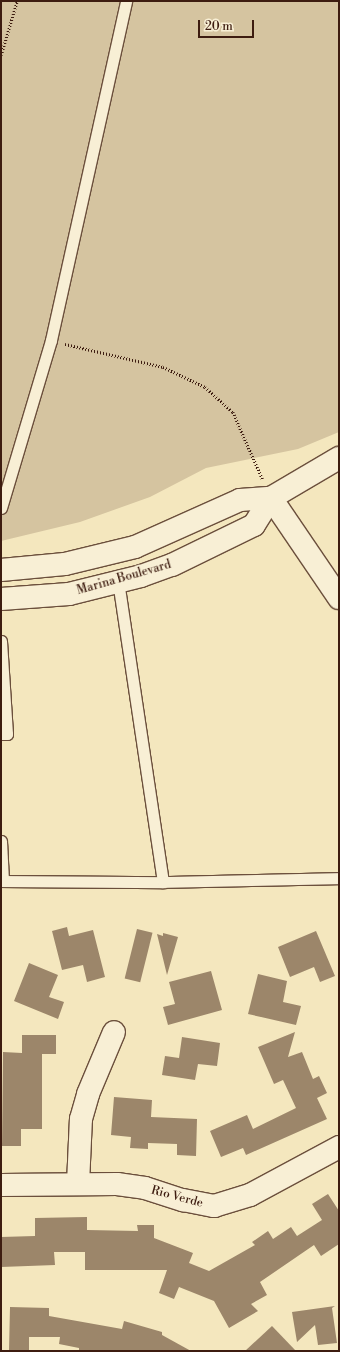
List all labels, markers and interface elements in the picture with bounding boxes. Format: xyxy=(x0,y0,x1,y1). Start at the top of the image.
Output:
scale bar xyxy=(200,12,256,38)
text: 20 m xyxy=(205,19,233,34)
street label: Marina Boulevard xyxy=(75,558,173,598)
street label: Rio Verde xyxy=(150,1183,204,1211)

